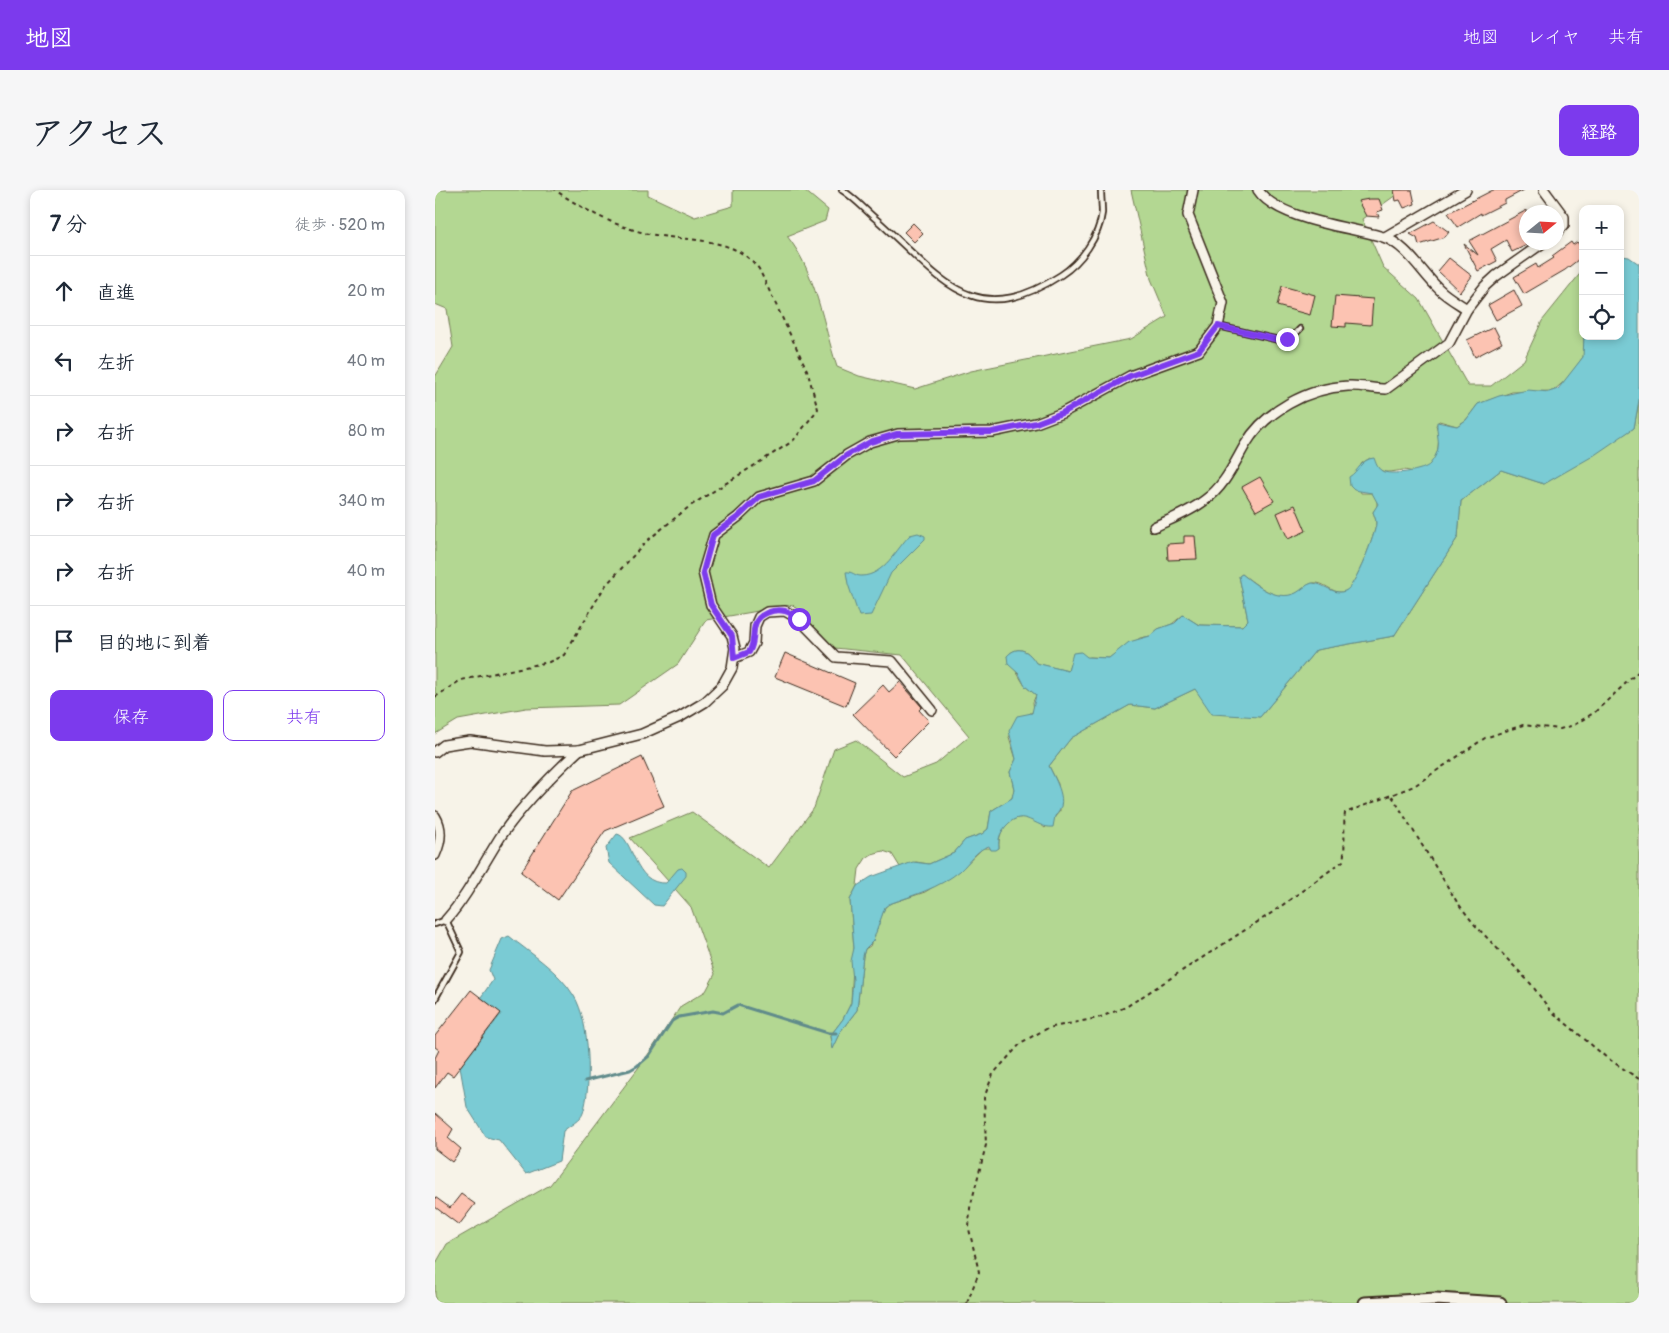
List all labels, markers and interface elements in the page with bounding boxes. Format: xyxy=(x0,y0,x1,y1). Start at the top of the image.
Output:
text: 地図 xyxy=(25,24,73,53)
text: 地図 xyxy=(1463,26,1499,49)
text: レイヤ xyxy=(1527,26,1580,49)
text: 共有 xyxy=(1608,26,1644,49)
button: 経路 xyxy=(1559,105,1639,156)
text: アクセス xyxy=(30,112,168,156)
north arrow xyxy=(1519,205,1564,250)
map controls xyxy=(1579,205,1624,340)
button: + xyxy=(1579,205,1624,250)
text: 7 分 xyxy=(50,211,87,238)
text: 徒歩 · 520 m xyxy=(295,215,385,235)
button: − xyxy=(1579,250,1624,295)
icon: ahead xyxy=(50,277,78,305)
text: 直進 xyxy=(97,281,135,305)
text: 20 m xyxy=(347,281,385,301)
button: locate xyxy=(1579,295,1624,340)
route end xyxy=(1276,328,1299,351)
icon: left xyxy=(50,347,78,375)
text: 左折 xyxy=(97,351,135,375)
text: 40 m xyxy=(347,351,385,371)
icon: right xyxy=(50,417,78,445)
text: 右折 xyxy=(97,421,135,445)
text: 80 m xyxy=(348,421,385,441)
icon: right xyxy=(50,487,78,515)
text: 右折 xyxy=(97,491,135,515)
text: 340 m xyxy=(338,491,385,511)
icon: right xyxy=(50,557,78,585)
text: 右折 xyxy=(97,561,135,585)
text: 40 m xyxy=(347,561,385,581)
route start xyxy=(788,608,811,631)
icon: arrive xyxy=(50,627,78,655)
text: 目的地に到着 xyxy=(97,631,211,655)
button: 保存 xyxy=(50,690,213,741)
button: 共有 xyxy=(223,690,385,741)

